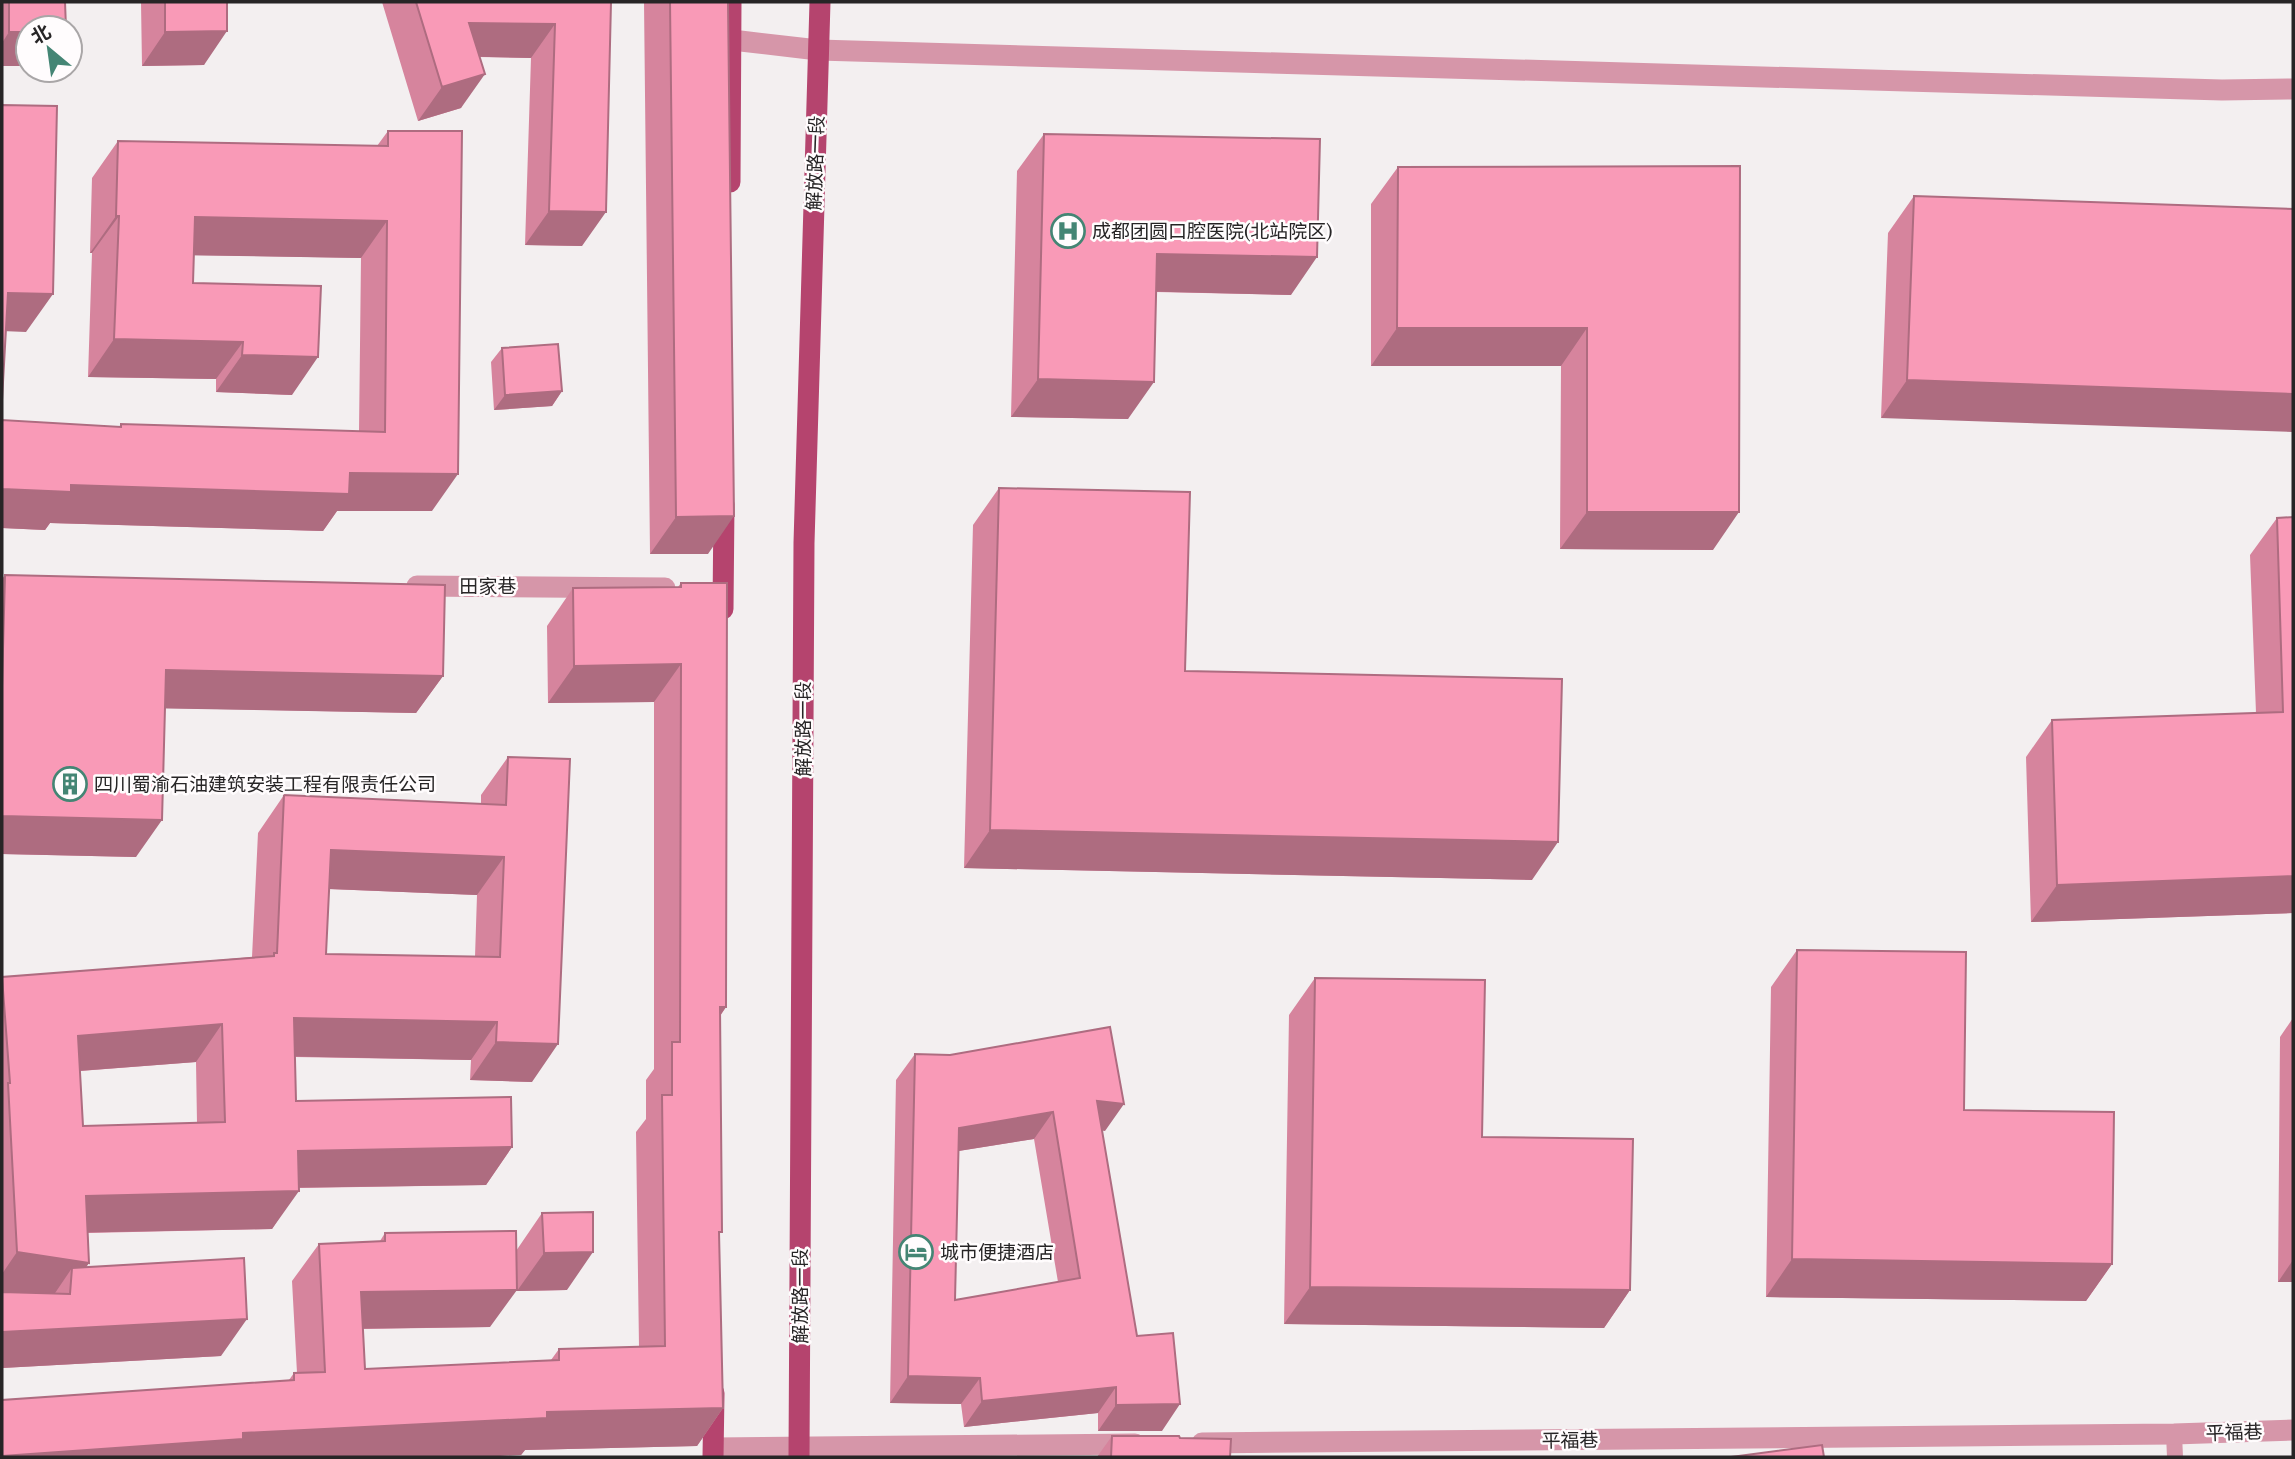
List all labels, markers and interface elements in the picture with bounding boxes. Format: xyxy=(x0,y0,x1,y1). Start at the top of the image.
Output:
north arrow xyxy=(14,14,84,84)
text: 北 xyxy=(27,20,55,49)
street label: 解放路一段 xyxy=(802,115,829,211)
hospital icon: 成都团圆口腔医院(北站院区) xyxy=(1049,212,1087,250)
place label: 成都团圆口腔医院(北站院区) xyxy=(1092,220,1333,243)
street label: 田家巷 xyxy=(459,575,517,598)
street label: 解放路一段 xyxy=(792,681,815,777)
building icon: 四川蜀渝石油建筑安装工程有限责任公司 xyxy=(51,765,89,803)
place label: 四川蜀渝石油建筑安装工程有限责任公司 xyxy=(94,773,436,796)
hotel icon: 城市便捷酒店 xyxy=(897,1233,935,1271)
place label: 城市便捷酒店 xyxy=(940,1241,1054,1264)
street label: 解放路一段 xyxy=(789,1248,812,1344)
street label: 平福巷 xyxy=(2205,1420,2263,1445)
street label: 平福巷 xyxy=(1541,1429,1599,1452)

